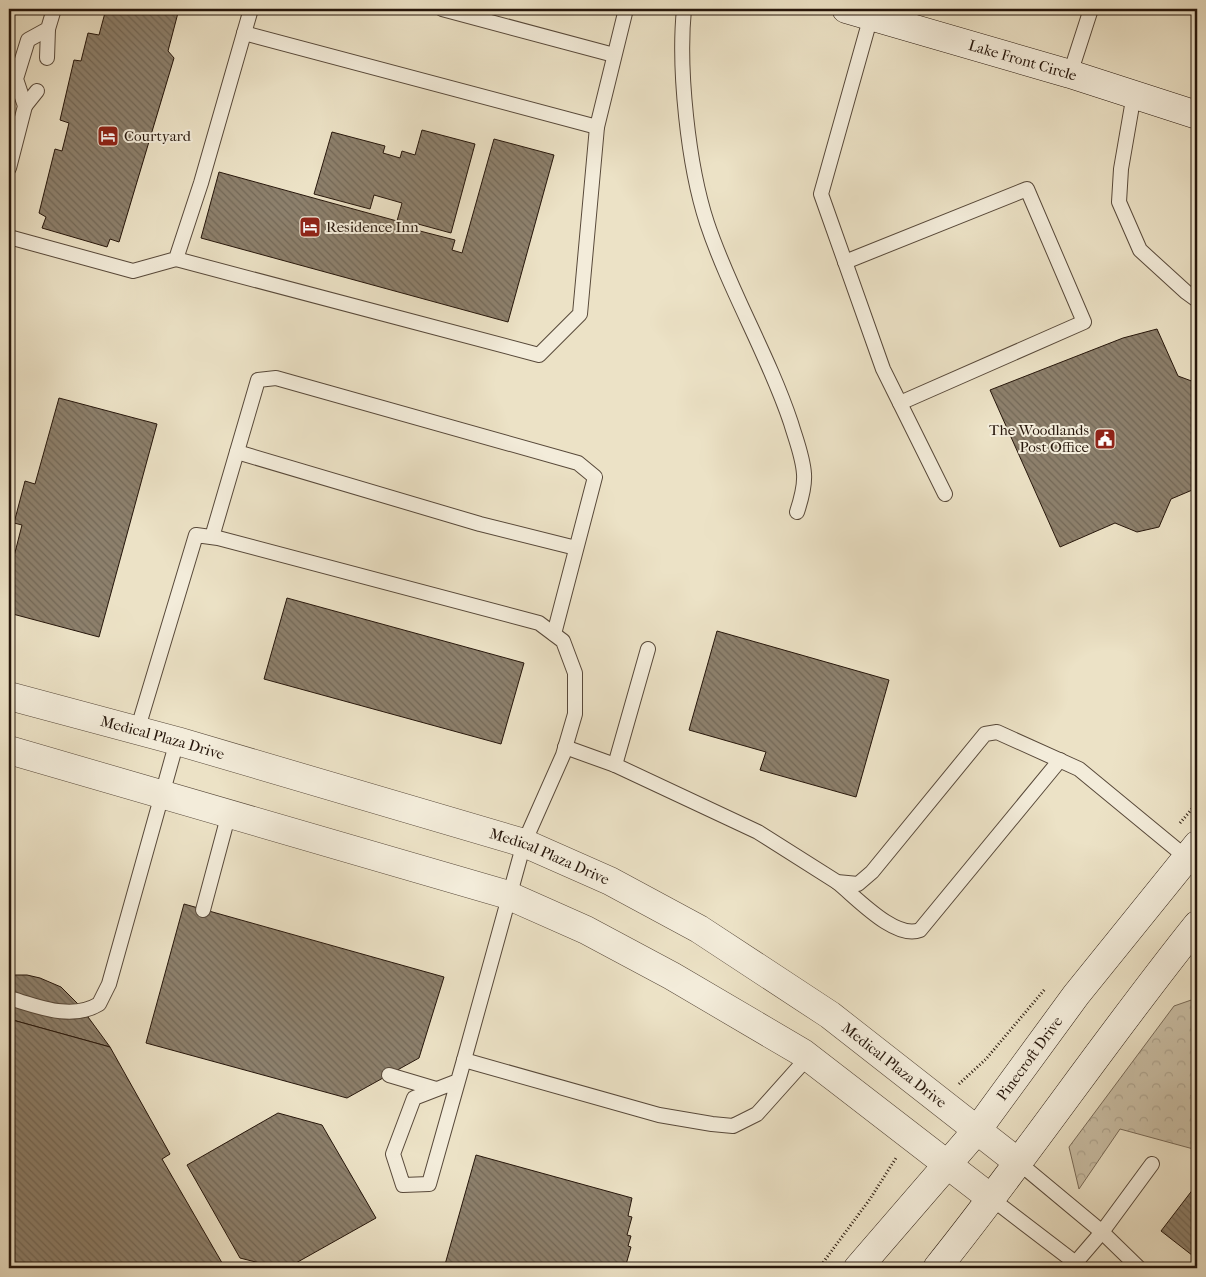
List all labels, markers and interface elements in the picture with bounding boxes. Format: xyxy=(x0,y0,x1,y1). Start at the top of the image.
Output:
street label: Lake Front Circle xyxy=(966,36,1080,85)
hotel icon: Courtyard xyxy=(96,124,120,148)
place label: Courtyard xyxy=(124,127,192,145)
hotel icon: Residence Inn xyxy=(298,215,322,239)
place label: Residence Inn xyxy=(326,218,419,236)
place label: The Woodlands Post Office xyxy=(989,421,1090,456)
public building icon: The Woodlands Post Office xyxy=(1093,427,1117,451)
street label: Medical Plaza Drive xyxy=(98,712,227,764)
street label: Medical Plaza Drive xyxy=(487,824,613,889)
street label: Pinecroft Drive xyxy=(993,1012,1067,1104)
street label: Medical Plaza Drive xyxy=(838,1019,951,1112)

